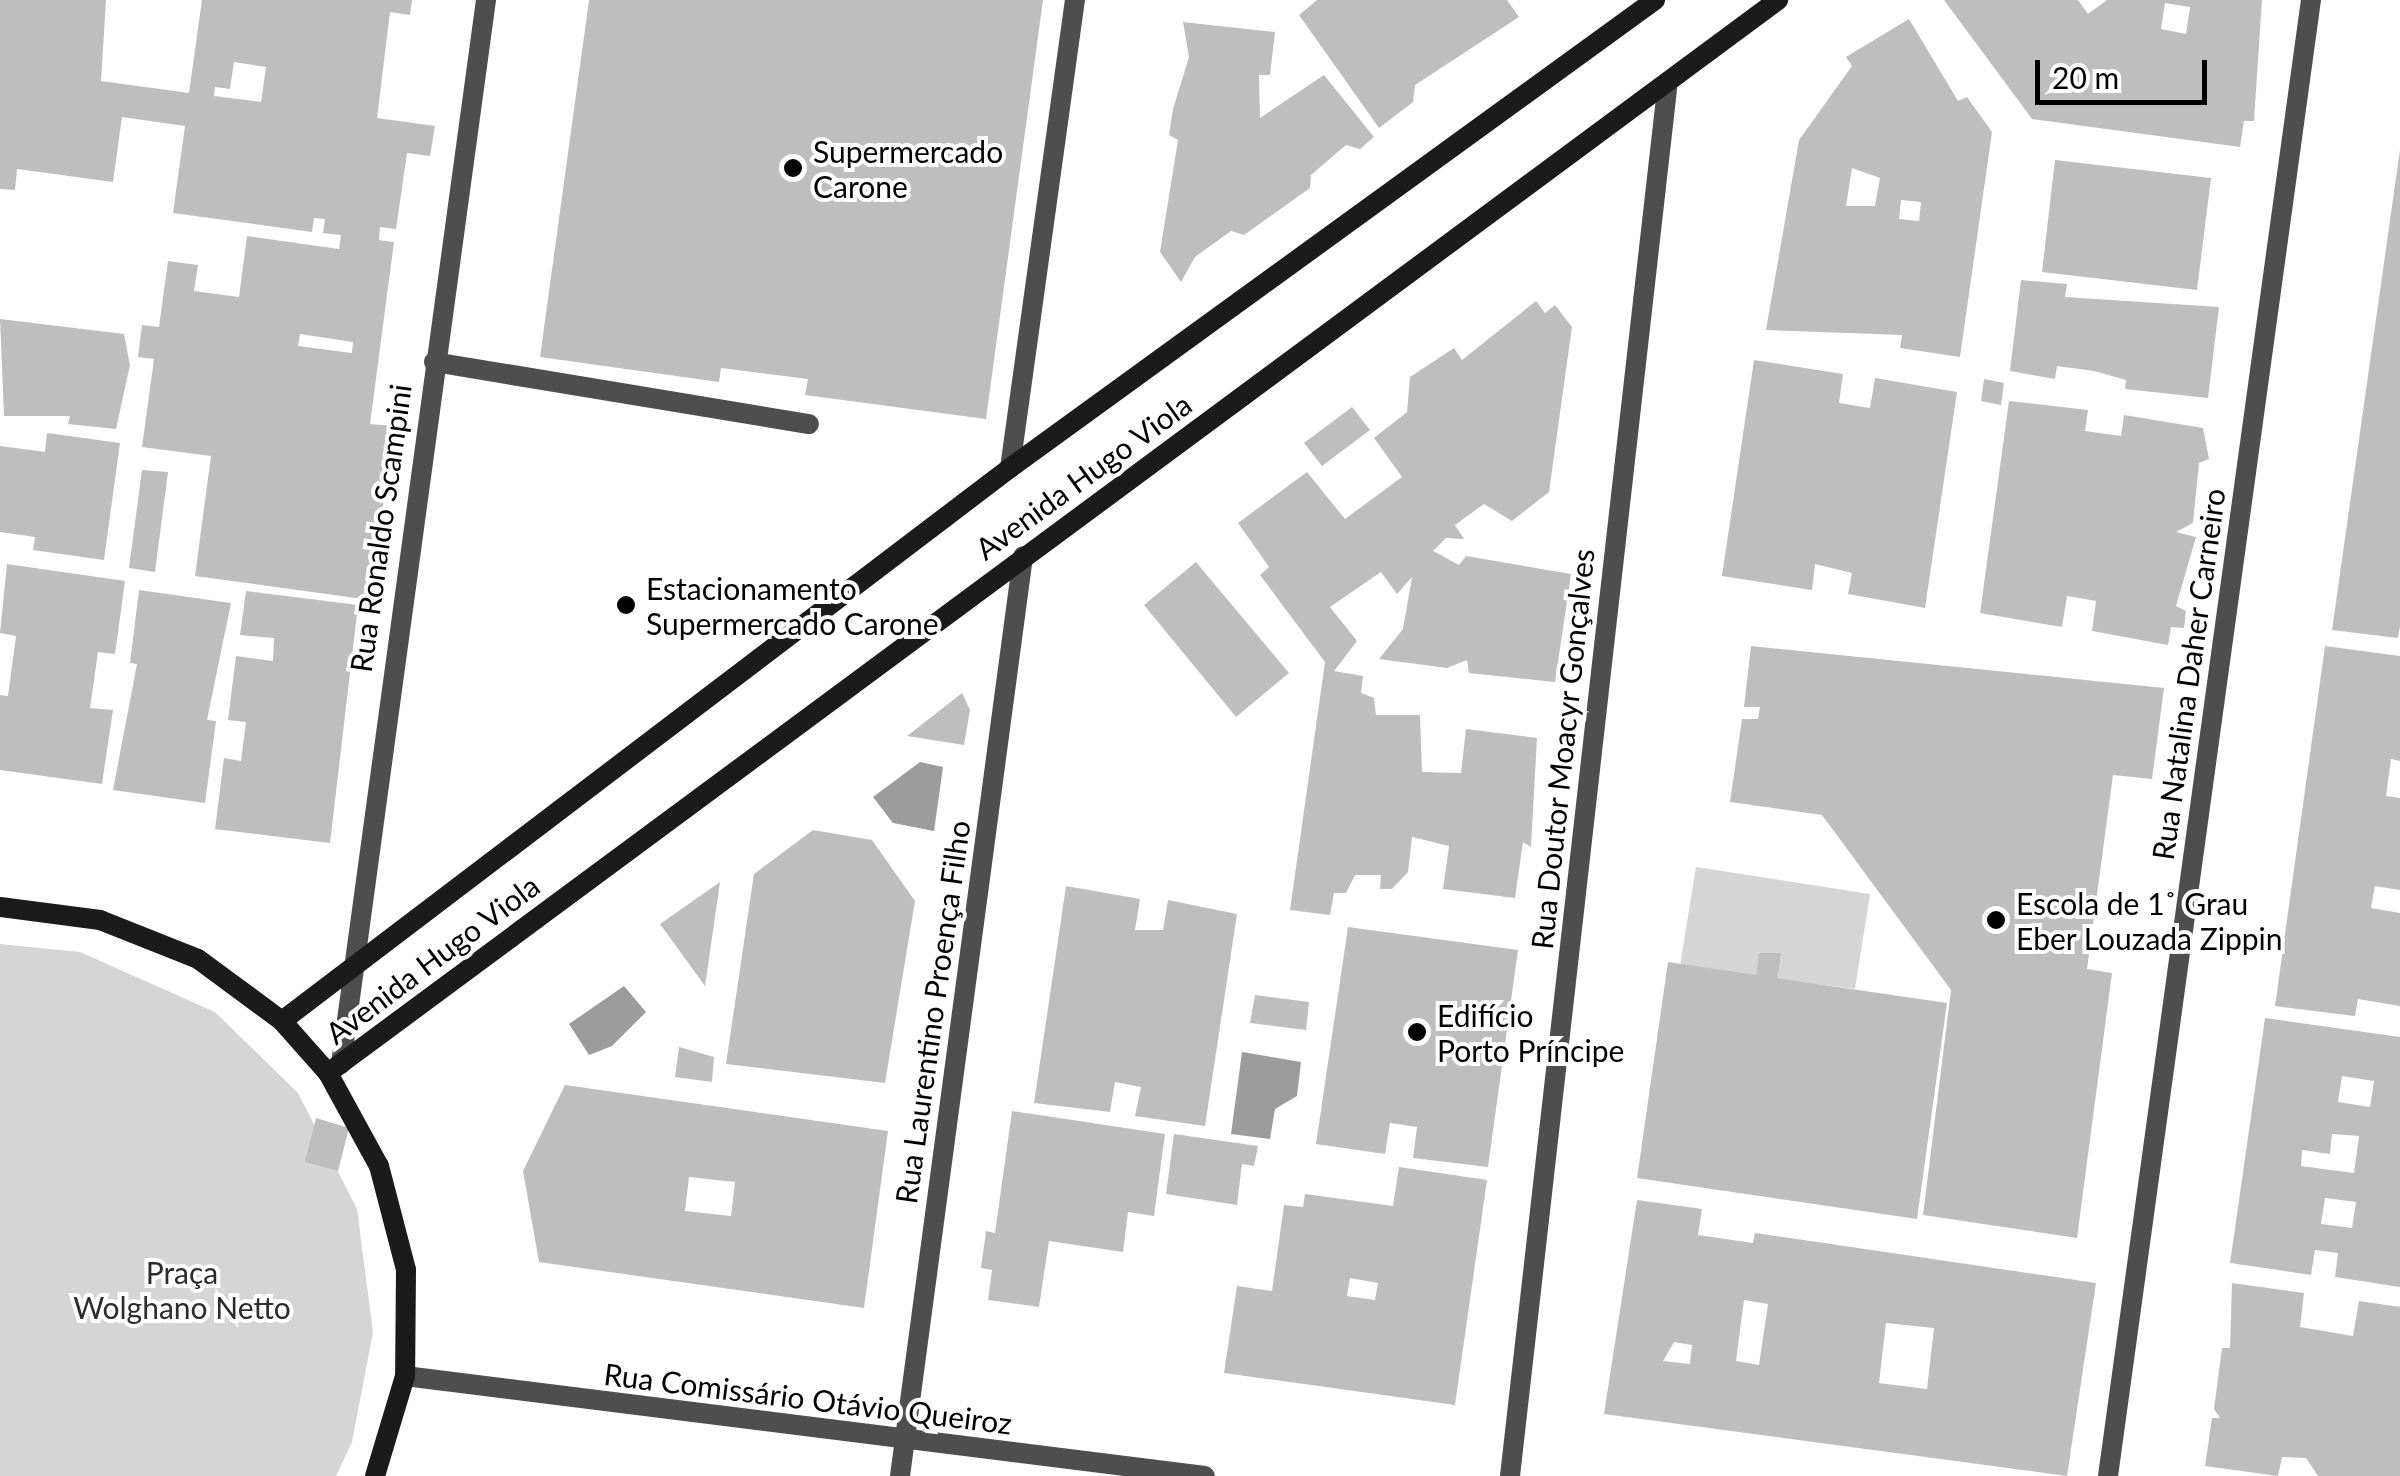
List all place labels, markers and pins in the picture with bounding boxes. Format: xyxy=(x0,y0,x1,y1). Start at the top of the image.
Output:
place label: Supermercado Carone xyxy=(813,133,1003,204)
marker: Supermercado Carone xyxy=(782,157,804,179)
place label: Estacionamento Supermercado Carone xyxy=(646,570,939,640)
marker: Estacionamento Supermercado Carone xyxy=(615,594,637,616)
place label: Escola de 1˚ Grau Eber Louzada Zippin xyxy=(2016,885,2283,956)
marker: Escola de 1˚ Grau Eber Louzada Zippin xyxy=(1985,909,2007,931)
place label: Edifício Porto Príncipe xyxy=(1437,997,1624,1068)
marker: Edifício Porto Príncipe xyxy=(1406,1021,1428,1043)

